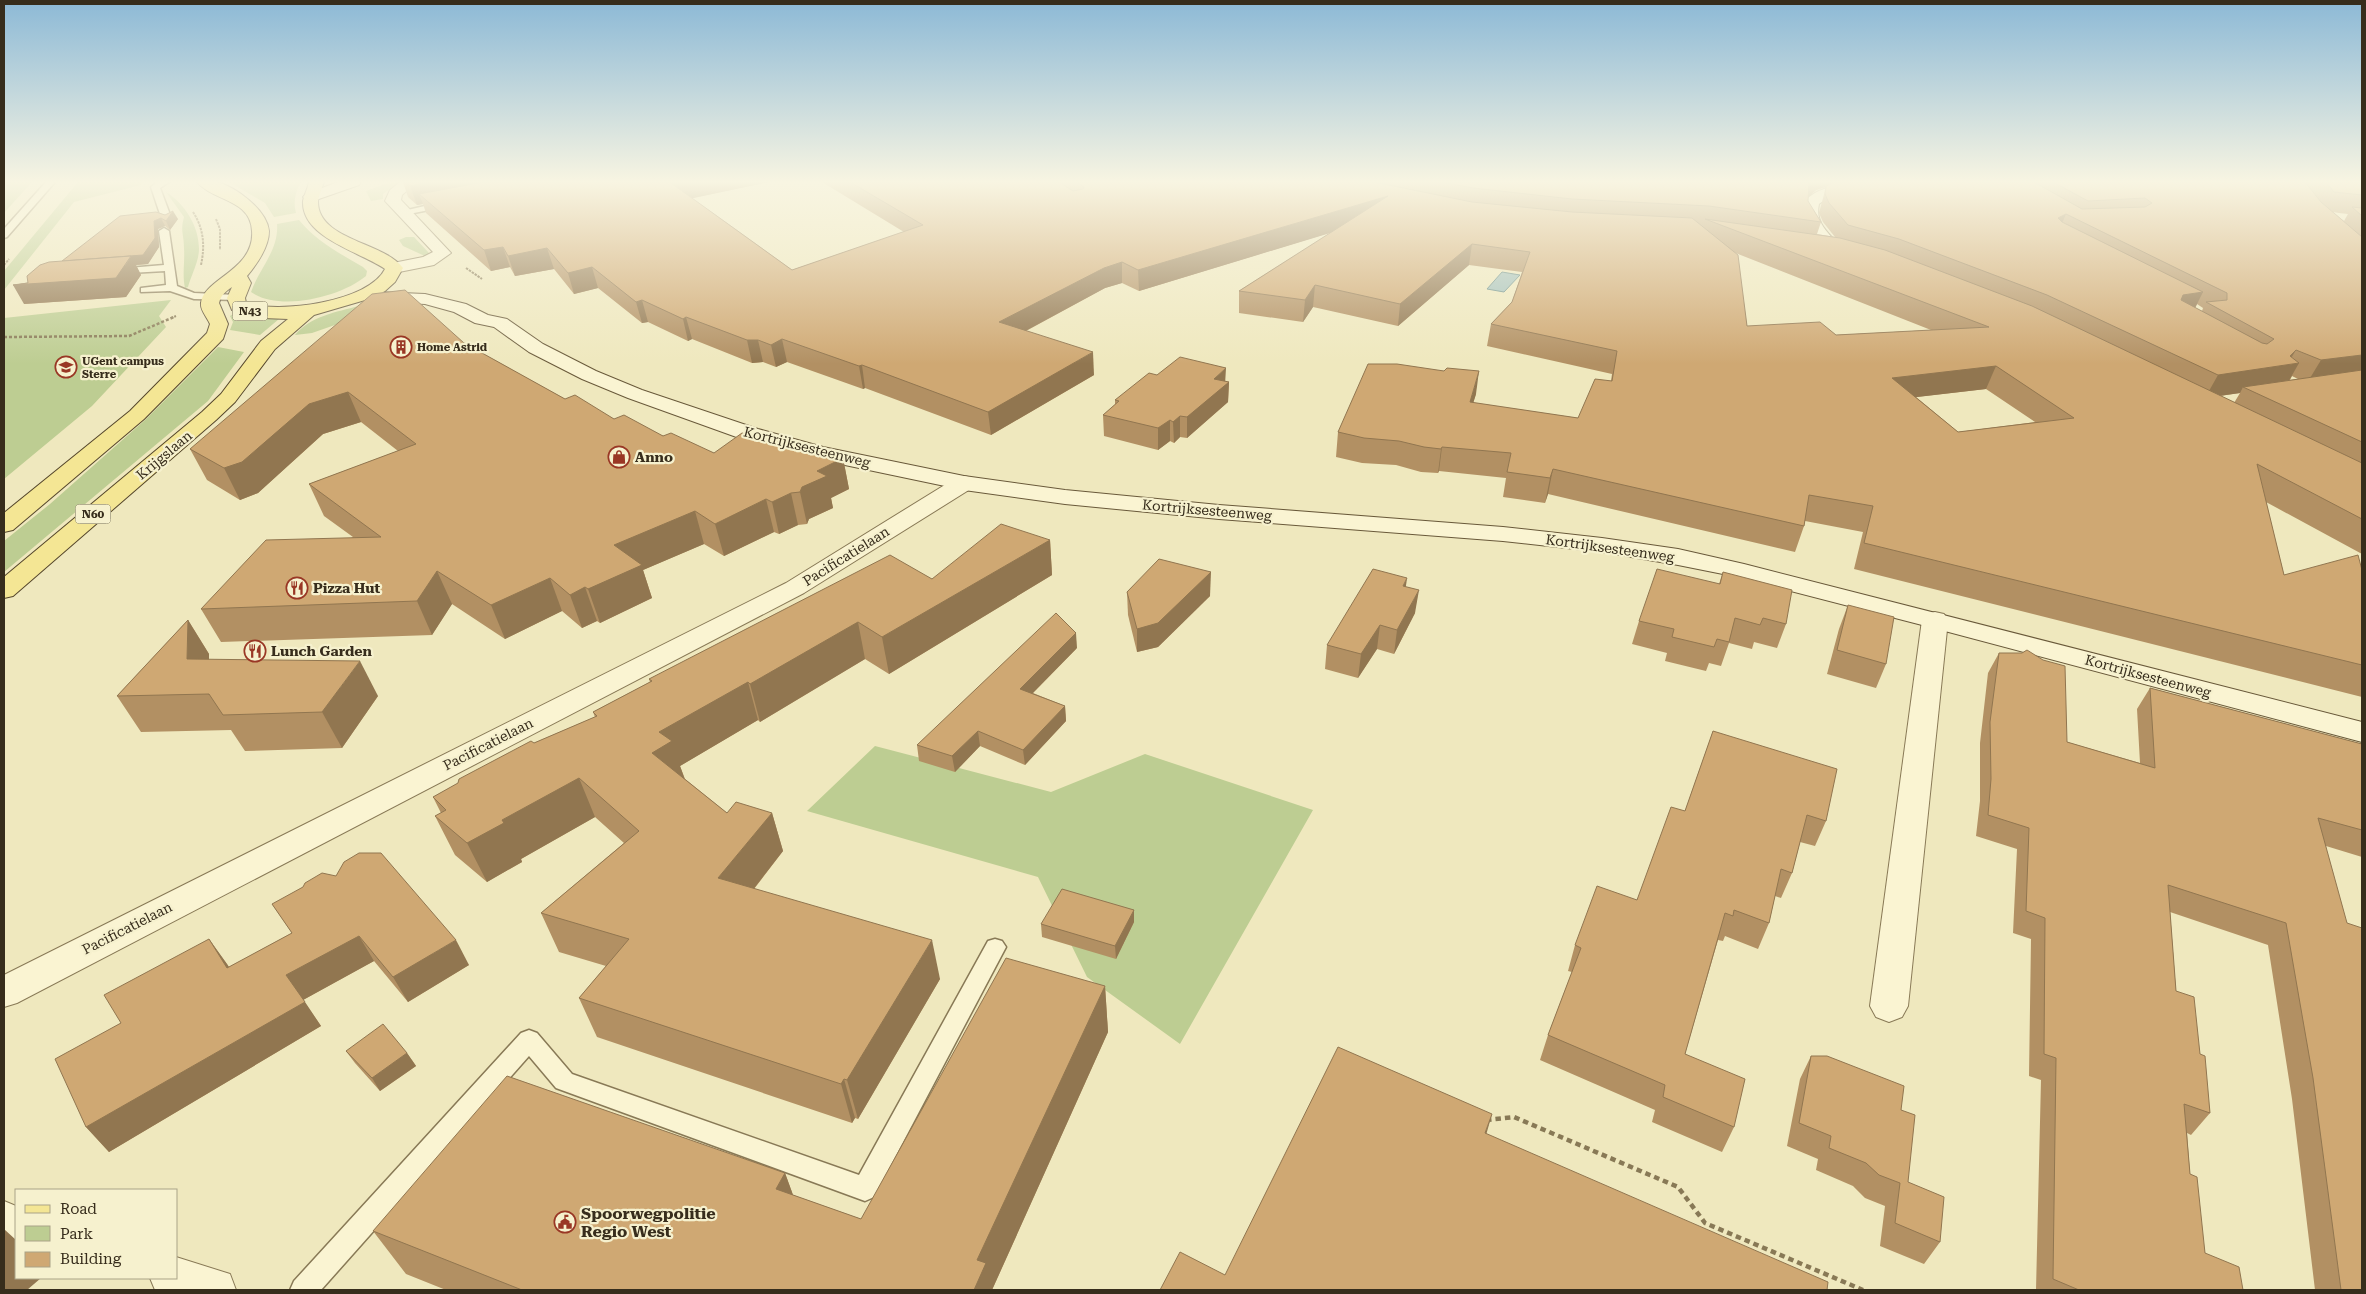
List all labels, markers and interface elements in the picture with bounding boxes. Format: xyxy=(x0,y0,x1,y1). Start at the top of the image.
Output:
road number: N43 xyxy=(232,302,268,321)
building icon: Home Astrid xyxy=(389,335,413,359)
place label: Home Astrid xyxy=(417,341,488,354)
school or university icon: UGent campus Sterre xyxy=(54,355,78,379)
place label: UGent campus Sterre xyxy=(82,355,164,381)
street label: Kortrijksesteenweg xyxy=(742,424,872,470)
street label: Krijgslaan xyxy=(133,427,195,483)
shop icon: Anno xyxy=(607,445,631,469)
place label: Anno xyxy=(635,449,673,465)
street label: Kortrijksesteenweg xyxy=(1142,496,1272,524)
road number: N60 xyxy=(76,504,110,524)
street label: Pacificatielaan xyxy=(800,523,892,589)
street label: Kortrijksesteenweg xyxy=(1545,531,1676,565)
restaurant icon: Pizza Hut xyxy=(285,576,309,600)
place label: Pizza Hut xyxy=(313,580,380,596)
restaurant icon: Lunch Garden xyxy=(243,639,267,663)
place label: Lunch Garden xyxy=(271,643,373,659)
street label: Kortrijksesteenweg xyxy=(2083,651,2213,701)
street label: Pacificatielaan xyxy=(440,714,536,774)
street label: Pacificatielaan xyxy=(79,898,175,958)
legend xyxy=(15,1189,178,1279)
text: Road xyxy=(60,1200,97,1218)
place label: Spoorwegpolitie Regio West xyxy=(581,1204,716,1241)
public building icon: Spoorwegpolitie Regio West xyxy=(553,1210,577,1234)
text: Park xyxy=(60,1225,94,1243)
text: Building xyxy=(60,1250,122,1268)

